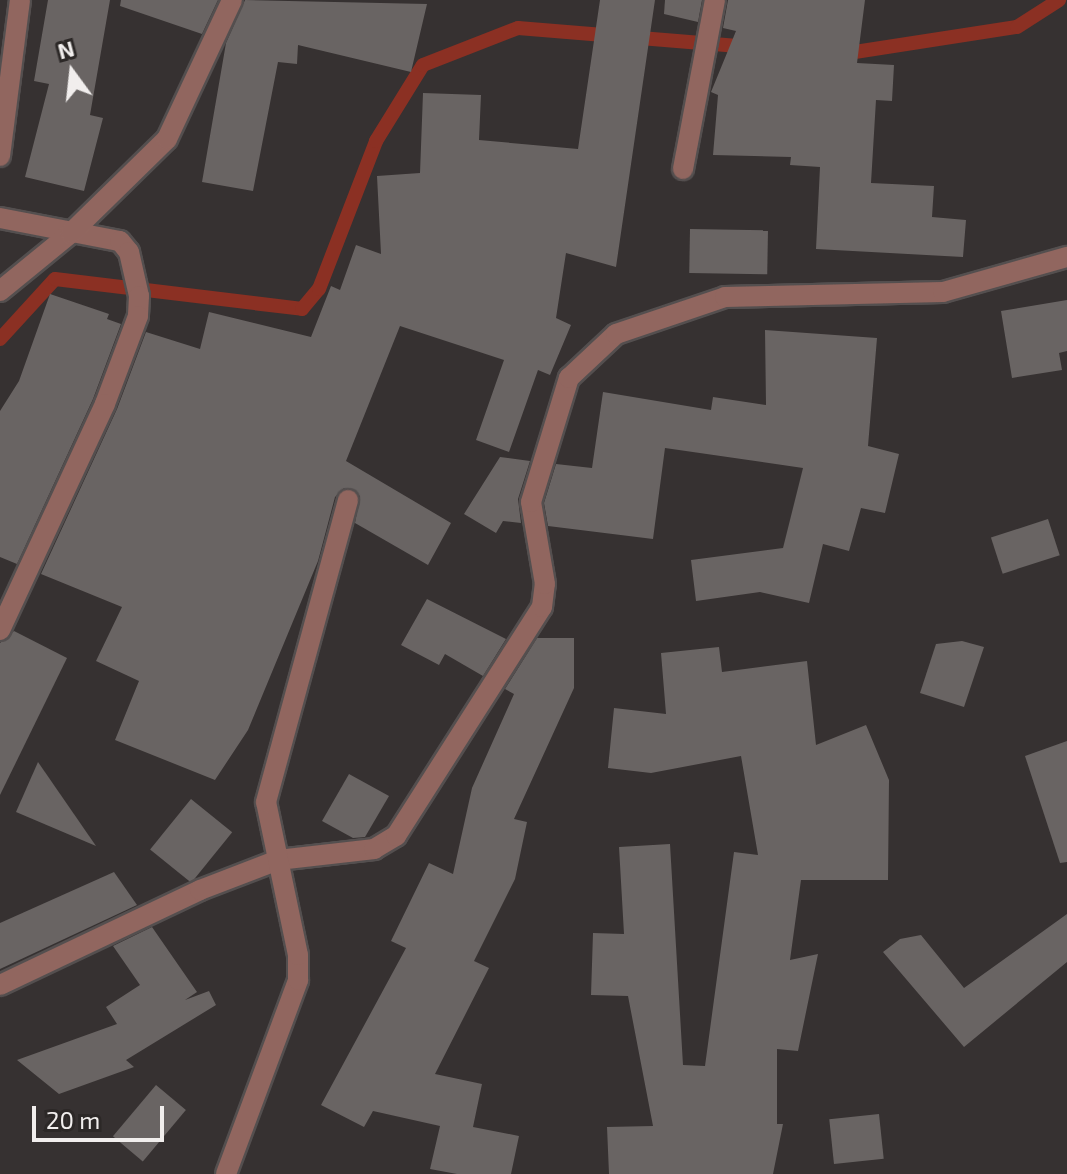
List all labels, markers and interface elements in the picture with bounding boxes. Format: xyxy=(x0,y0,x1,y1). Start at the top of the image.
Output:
north arrow xyxy=(32,32,112,112)
text: N xyxy=(55,34,77,63)
scale bar xyxy=(36,1090,168,1140)
text: 20 m xyxy=(46,1105,100,1134)

